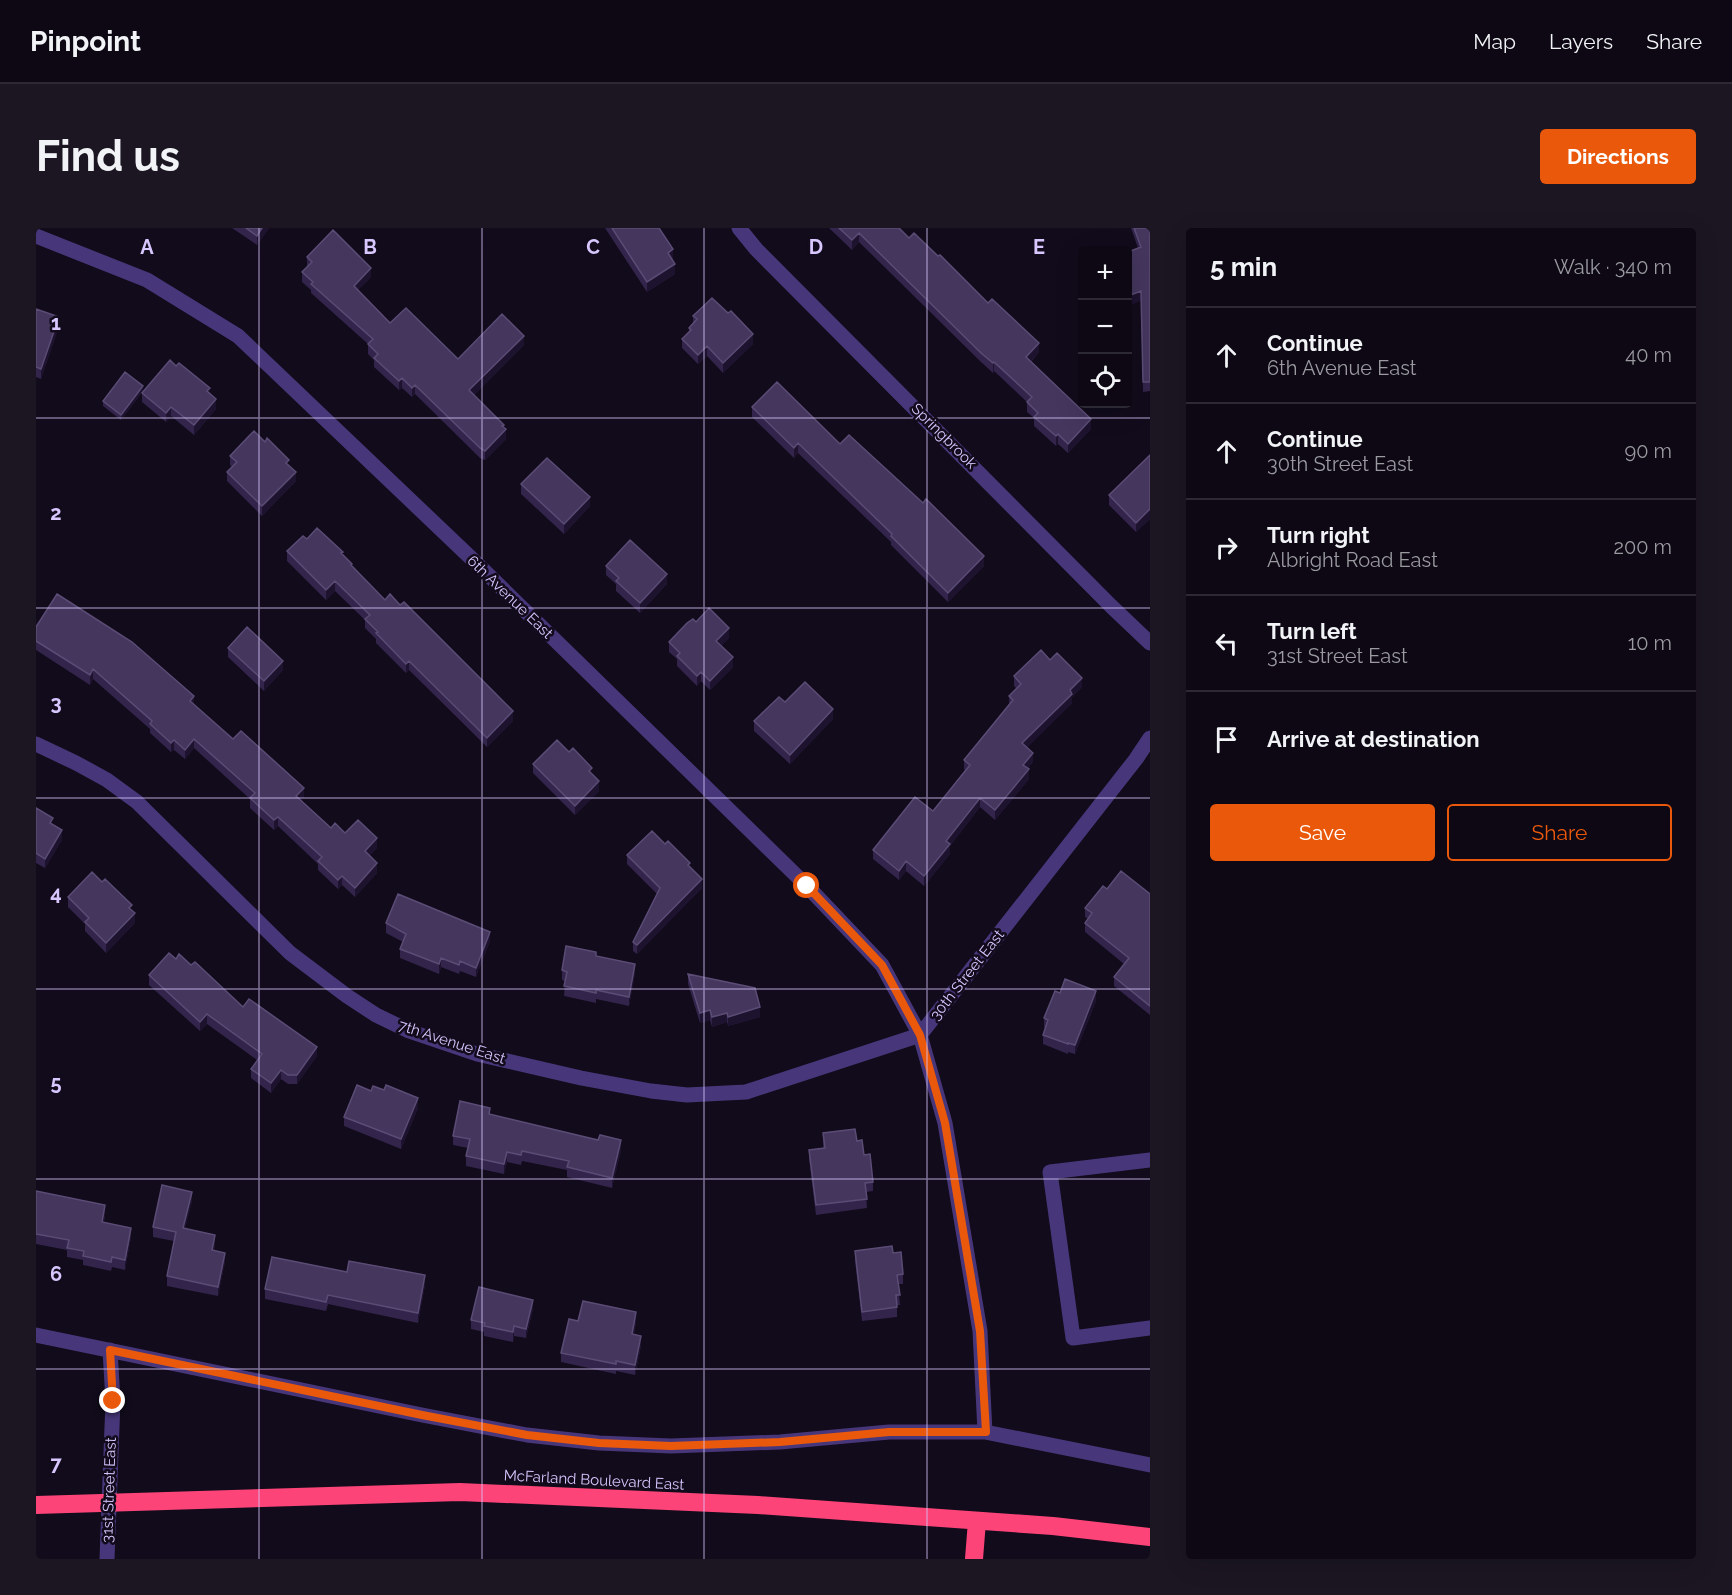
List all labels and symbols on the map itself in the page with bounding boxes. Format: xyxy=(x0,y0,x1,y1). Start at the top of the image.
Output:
text: A xyxy=(140,235,154,259)
text: B xyxy=(363,235,377,259)
text: C xyxy=(586,235,600,259)
text: D xyxy=(809,235,823,259)
text: E xyxy=(1033,235,1045,259)
text: 1 xyxy=(51,311,61,335)
street label: Springbrook xyxy=(908,400,980,472)
text: 2 xyxy=(50,501,62,525)
street label: 6th Avenue East xyxy=(463,552,557,642)
text: 3 xyxy=(50,691,62,715)
route start xyxy=(793,872,819,898)
text: 4 xyxy=(50,881,62,905)
street label: 30th Street East xyxy=(926,926,1008,1024)
street label: 7th Avenue East xyxy=(396,1016,508,1068)
text: 5 xyxy=(50,1071,62,1095)
text: 6 xyxy=(50,1262,62,1286)
route end xyxy=(99,1387,125,1413)
street label: 31st Street East xyxy=(98,1437,120,1543)
text: 7 xyxy=(50,1452,62,1476)
street label: McFarland Boulevard East xyxy=(503,1466,685,1494)

